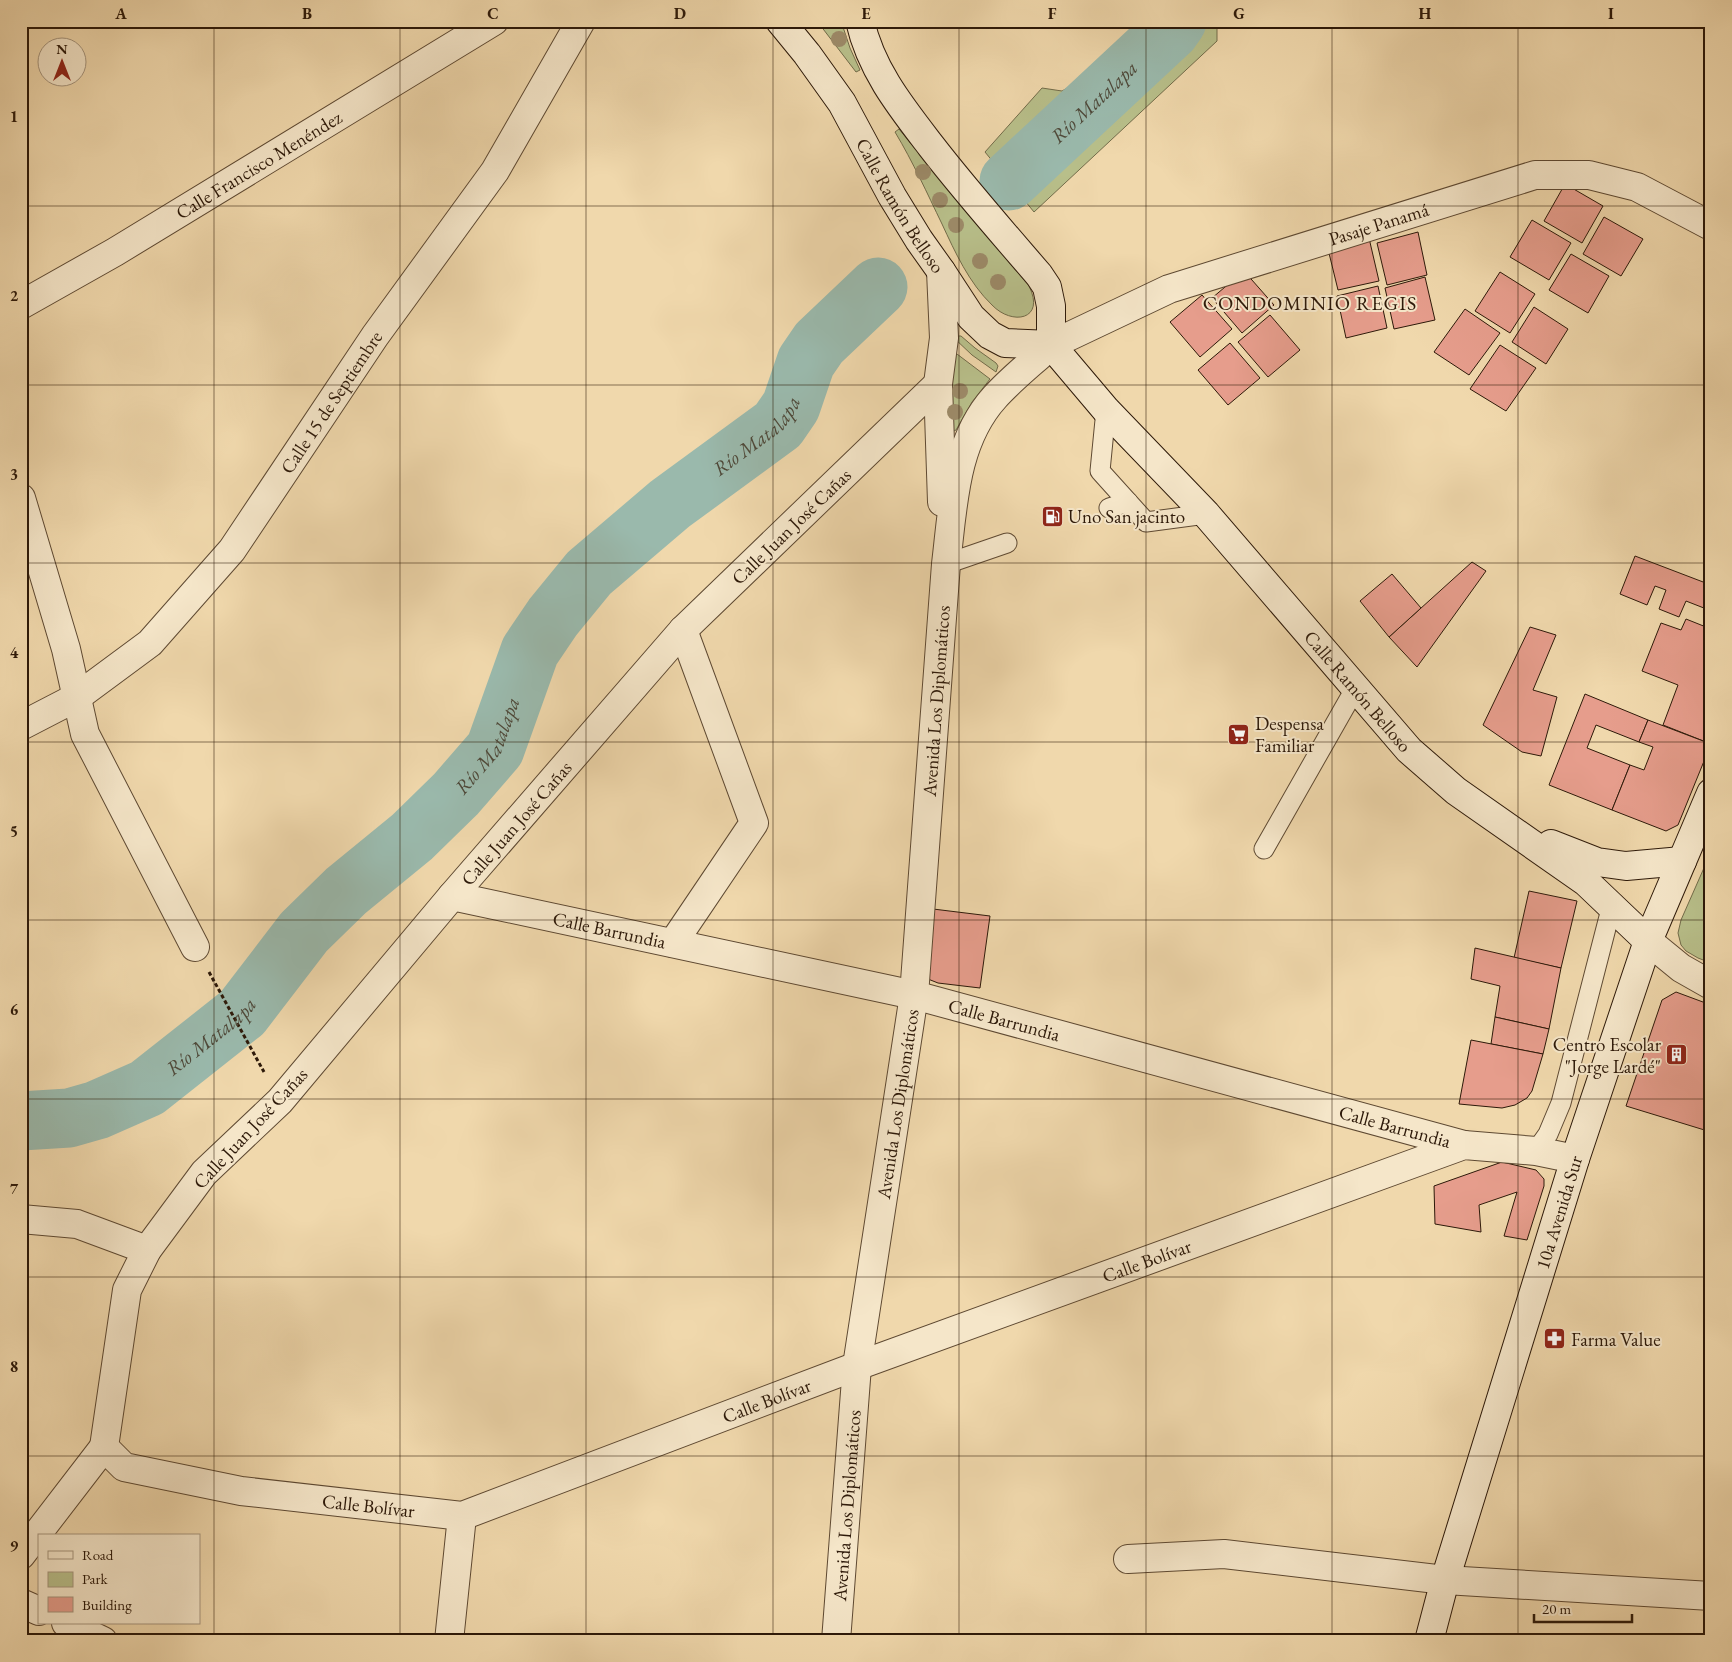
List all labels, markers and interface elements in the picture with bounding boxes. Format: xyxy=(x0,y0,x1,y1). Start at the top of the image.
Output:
text: A xyxy=(114,3,127,24)
text: B xyxy=(302,3,312,24)
text: C xyxy=(487,3,499,24)
text: D xyxy=(674,3,686,24)
text: E xyxy=(861,3,871,24)
text: F xyxy=(1048,3,1057,24)
text: G xyxy=(1233,3,1245,24)
text: H xyxy=(1419,3,1432,24)
text: I xyxy=(1608,3,1614,24)
north arrow xyxy=(38,38,88,88)
text: N xyxy=(56,40,68,58)
water label: Río Matalapa xyxy=(1045,55,1143,149)
street label: Calle Francisco Menéndez xyxy=(171,104,347,225)
text: 1 xyxy=(10,106,18,127)
street label: Calle Ramón Belloso xyxy=(850,134,951,278)
street label: Pasaje Panamá xyxy=(1326,197,1432,252)
text: 2 xyxy=(10,285,19,306)
district label: CONDOMINIO REGIS xyxy=(1203,290,1417,316)
street label: Calle 15 de Septiembre xyxy=(275,326,388,479)
water label: Río Matalapa xyxy=(707,394,806,482)
street label: Calle Juan José Cañas xyxy=(726,463,857,590)
text: 3 xyxy=(10,464,18,485)
fuel station icon: Uno San jacinto xyxy=(1040,504,1064,528)
place label: Uno San jacinto xyxy=(1068,504,1185,529)
street label: Avenida Los Diplomáticos xyxy=(917,604,956,799)
street label: Calle Ramón Belloso xyxy=(1298,625,1417,758)
text: 4 xyxy=(10,642,19,663)
water label: Río Matalapa xyxy=(449,694,525,800)
place label: Despensa Familiar xyxy=(1255,711,1324,758)
supermarket icon: Despensa Familiar xyxy=(1227,722,1251,746)
street label: Calle Juan José Cañas xyxy=(455,756,577,891)
text: 5 xyxy=(10,821,18,842)
street label: Calle Barrundia xyxy=(551,906,668,955)
water label: Río Matalapa xyxy=(160,992,262,1081)
street label: Calle Barrundia xyxy=(945,993,1063,1047)
text: 6 xyxy=(10,999,19,1020)
street label: Avenida Los Diplomáticos xyxy=(871,1007,925,1202)
place label: Centro Escolar "Jorge Lardé" xyxy=(1553,1032,1662,1079)
building icon: Centro Escolar "Jorge Lardé" xyxy=(1665,1043,1689,1067)
street label: Calle Juan José Cañas xyxy=(188,1062,313,1194)
street label: Calle Barrundia xyxy=(1336,1099,1454,1154)
street label: 10a Avenida Sur xyxy=(1530,1152,1589,1272)
text: 7 xyxy=(10,1178,19,1199)
street label: Calle Bolívar xyxy=(1099,1233,1195,1289)
pharmacy icon: Farma Value xyxy=(1543,1327,1567,1351)
place label: Farma Value xyxy=(1571,1327,1661,1352)
text: 8 xyxy=(10,1356,18,1377)
street label: Calle Bolívar xyxy=(719,1372,815,1429)
street label: Avenida Los Diplomáticos xyxy=(827,1409,867,1603)
street label: Calle Bolívar xyxy=(321,1488,417,1524)
legend xyxy=(38,1534,200,1624)
text: 9 xyxy=(10,1535,19,1556)
text: Road xyxy=(82,1545,114,1564)
text: Park xyxy=(82,1569,109,1588)
scale bar xyxy=(1534,1592,1632,1624)
text: Building xyxy=(82,1595,132,1614)
text: 20 m xyxy=(1542,1599,1571,1618)

